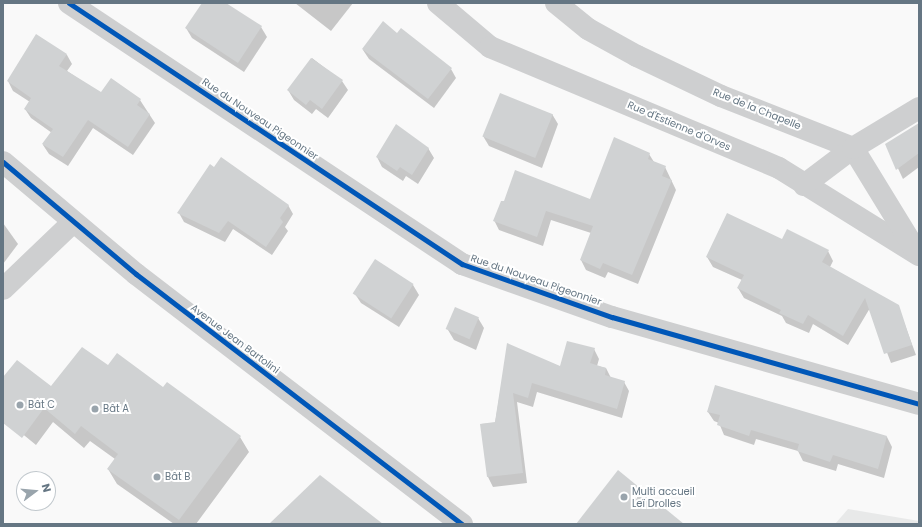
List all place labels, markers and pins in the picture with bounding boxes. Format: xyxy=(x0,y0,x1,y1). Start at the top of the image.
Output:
place label: Bât C xyxy=(28,399,55,411)
marker: Bât C xyxy=(15,400,25,410)
place label: Bât A xyxy=(103,403,129,415)
marker: Bât A xyxy=(90,404,100,414)
place label: Bât B xyxy=(165,471,190,483)
marker: Bât B xyxy=(152,472,162,482)
place label: Multi accueil Leï Drolles xyxy=(632,485,695,508)
marker: Multi accueil Leï Drolles xyxy=(619,492,629,502)

